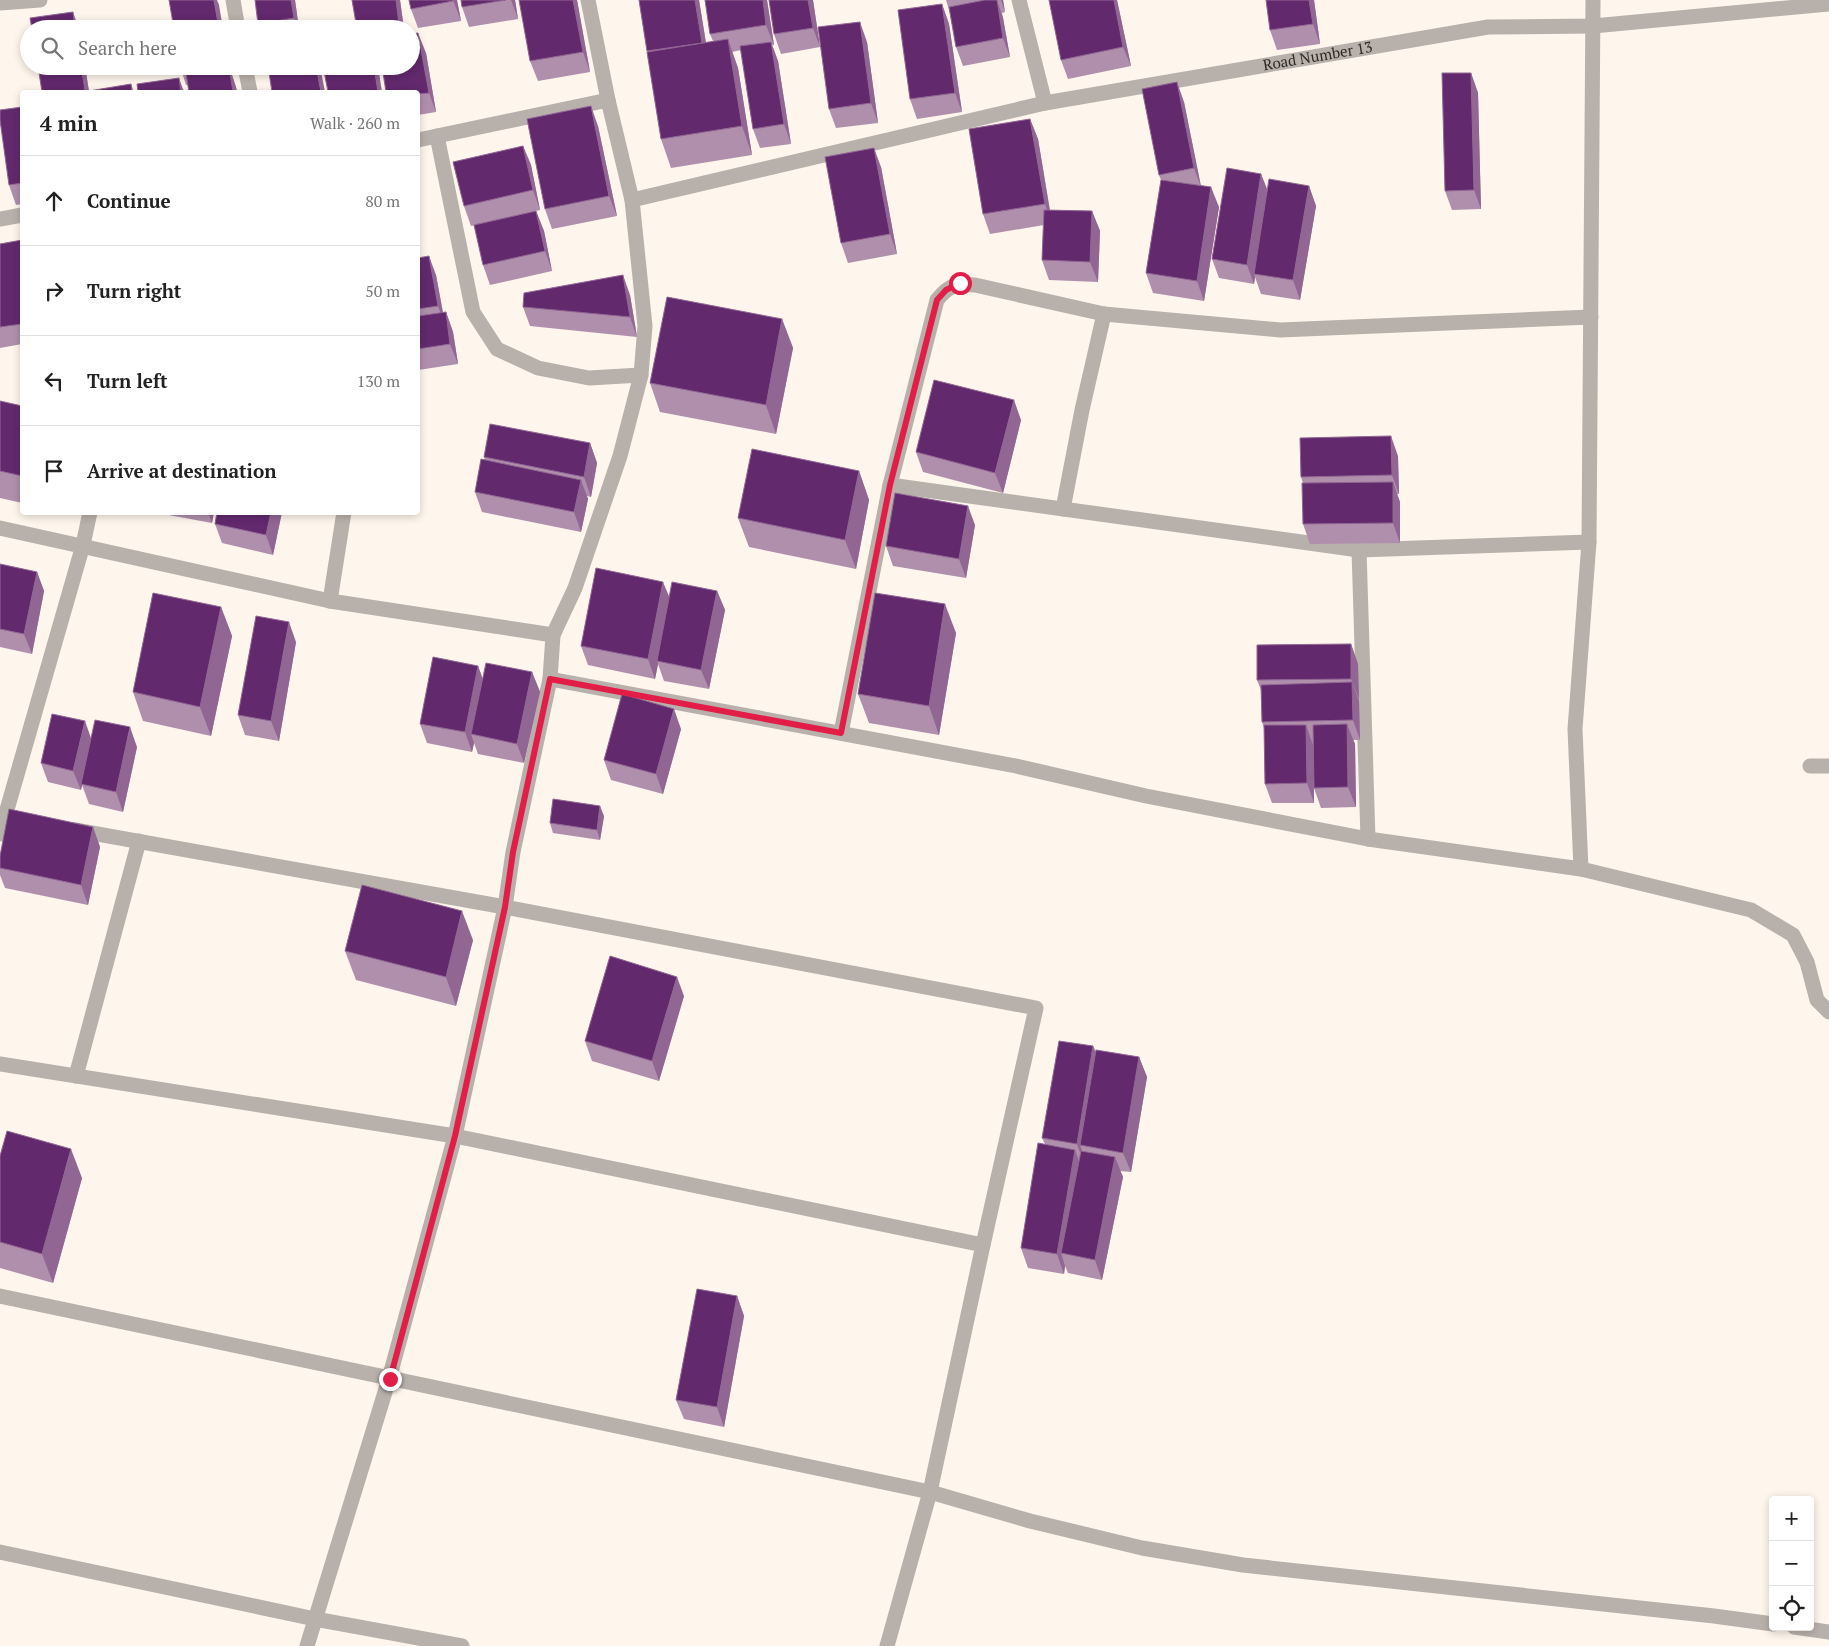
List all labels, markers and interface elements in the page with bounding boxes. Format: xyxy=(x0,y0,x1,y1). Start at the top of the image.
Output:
search box xyxy=(20,20,420,75)
icon: search xyxy=(38,34,66,62)
text: Search here xyxy=(78,35,177,60)
street label: Road Number 13 xyxy=(1261,36,1374,74)
text: 4 min xyxy=(40,109,97,137)
text: Walk · 260 m xyxy=(310,112,400,134)
icon: ahead xyxy=(40,187,68,215)
text: Continue xyxy=(87,188,171,213)
text: 80 m xyxy=(365,190,400,212)
route start xyxy=(949,272,972,295)
icon: right xyxy=(40,277,68,305)
text: Turn right xyxy=(87,278,181,303)
text: 50 m xyxy=(365,280,400,302)
icon: left xyxy=(40,367,68,395)
text: Turn left xyxy=(87,368,168,393)
text: 130 m xyxy=(357,370,400,392)
icon: arrive xyxy=(40,457,68,485)
text: Arrive at destination xyxy=(87,458,276,483)
route end xyxy=(379,1368,402,1391)
map controls xyxy=(1769,1496,1814,1631)
button: + xyxy=(1769,1496,1814,1541)
button: − xyxy=(1769,1541,1814,1586)
button: locate xyxy=(1769,1586,1814,1631)

